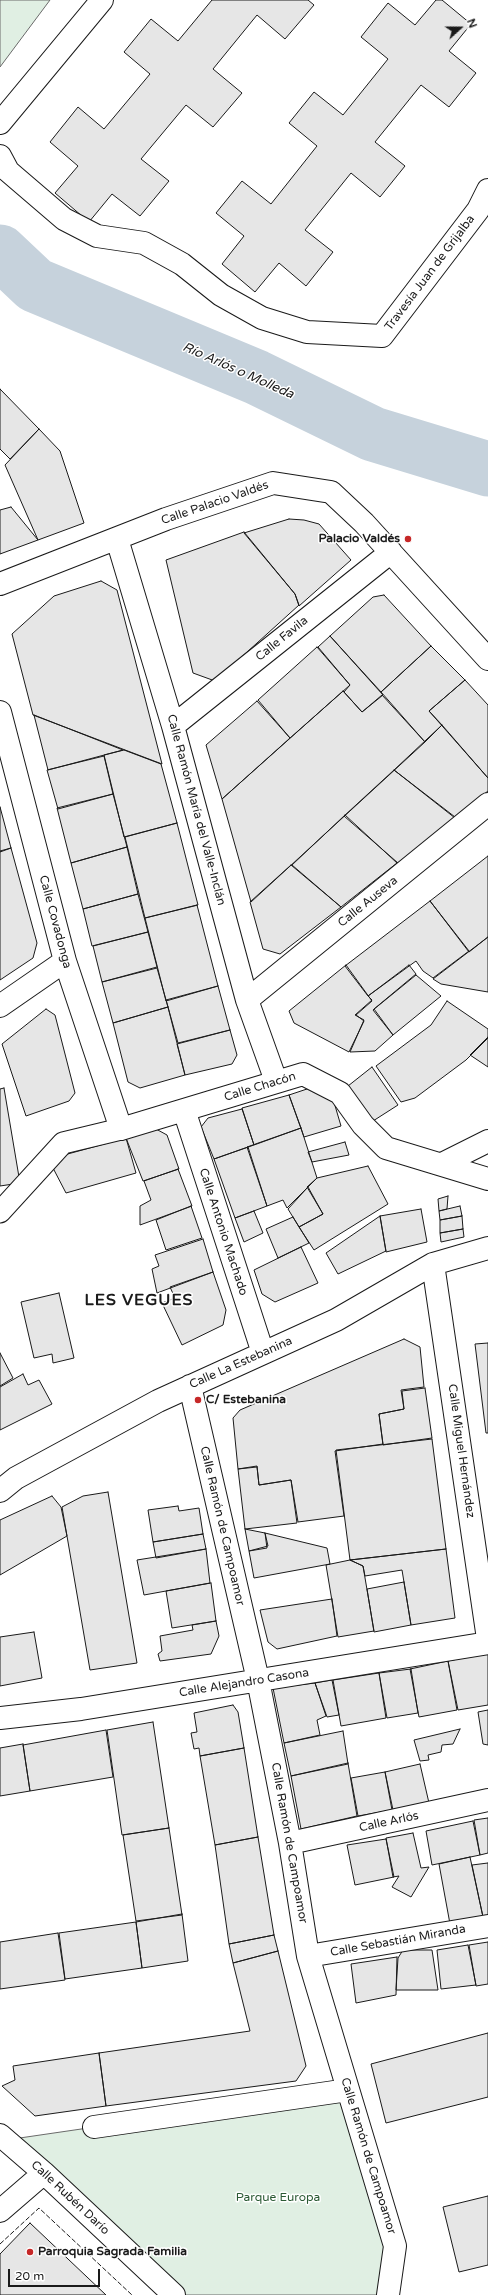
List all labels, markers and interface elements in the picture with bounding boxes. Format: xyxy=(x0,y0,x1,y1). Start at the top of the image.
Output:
north arrow xyxy=(440,8,480,48)
text: N xyxy=(464,17,479,30)
street label: Travesía Juan de Grijalba xyxy=(382,212,478,334)
water label: Río Arlós o Molleda xyxy=(180,339,296,403)
street label: Calle Palacio Valdés xyxy=(159,478,271,528)
place label: Palacio Valdés xyxy=(318,532,400,546)
marker: Palacio Valdés xyxy=(403,534,413,544)
street label: Calle Favila xyxy=(253,614,311,664)
street label: Calle Ramón María del Valle-Inclán xyxy=(164,713,228,907)
street label: Calle Covadonga xyxy=(36,874,74,970)
street label: Calle Auseva xyxy=(335,874,401,930)
street label: Calle Chacón xyxy=(222,1069,298,1105)
street label: Calle Antonio Machado xyxy=(196,1166,250,1298)
district label: LES VEGUES xyxy=(85,1291,193,1311)
street label: Calle La Estebanina xyxy=(187,1334,295,1392)
street label: Calle Miguel Hernández xyxy=(444,1383,478,1519)
place label: C/ Estebanina xyxy=(206,1393,286,1407)
marker: C/ Estebanina xyxy=(193,1395,203,1405)
street label: Calle Ramón de Campoamor xyxy=(197,1445,247,1607)
street label: Calle Alejandro Casona xyxy=(178,1666,310,1700)
street label: Calle Ramón de Campoamor xyxy=(268,1761,310,1925)
street label: Calle Arlós xyxy=(358,1809,420,1835)
street label: Calle Sebastián Miranda xyxy=(329,1922,467,1960)
street label: Calle Ramón de Campoamor xyxy=(337,2076,399,2236)
street label: Calle Rubén Darío xyxy=(28,2158,112,2238)
park label: Parque Europa xyxy=(236,2191,320,2205)
place label: Parroquia Sagrada Familia xyxy=(38,2245,187,2259)
marker: Parroquia Sagrada Familia xyxy=(25,2247,35,2257)
scale bar xyxy=(10,2261,102,2287)
text: 20 m xyxy=(15,2269,44,2283)

